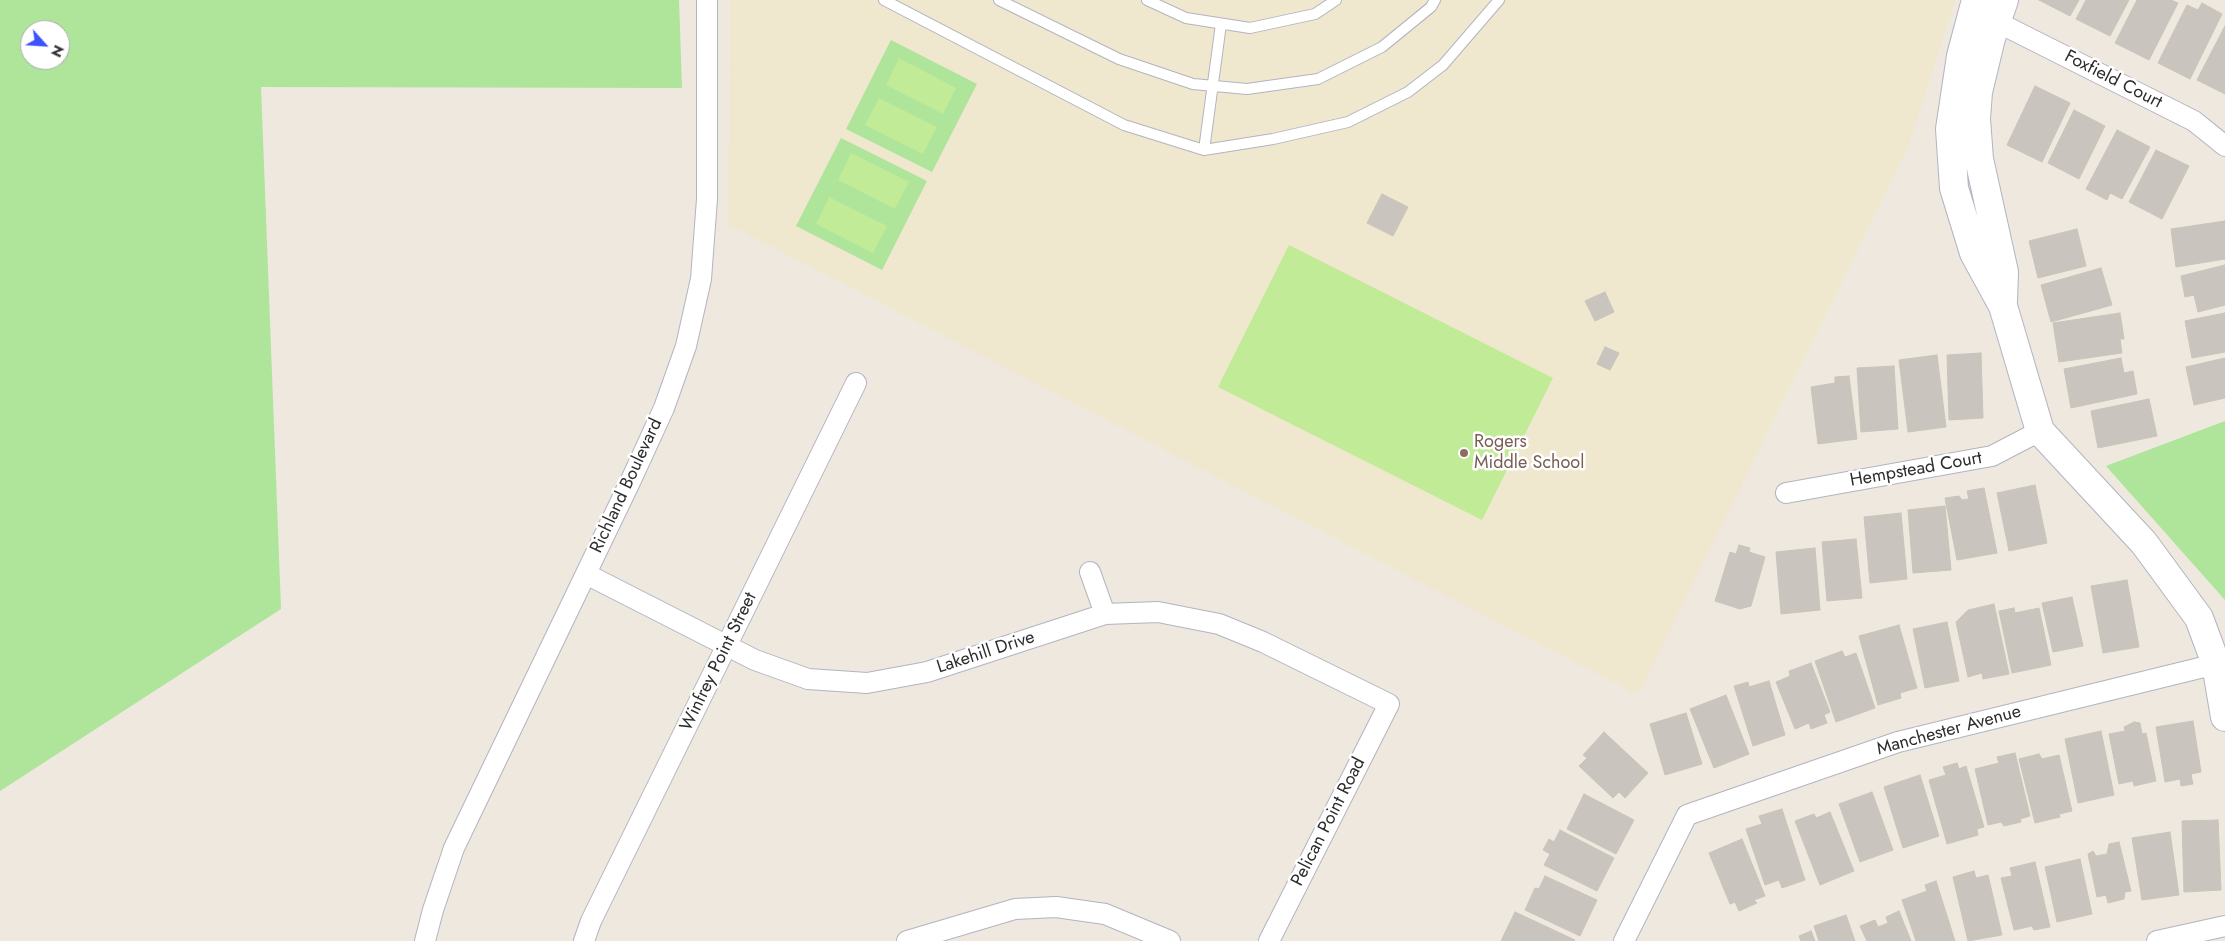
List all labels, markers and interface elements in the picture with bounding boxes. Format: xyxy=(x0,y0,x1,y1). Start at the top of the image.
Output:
north arrow xyxy=(20,20,70,70)
text: N xyxy=(46,42,69,61)
street label: Foxfield Court xyxy=(2061,46,2165,114)
street label: Richland Boulevard xyxy=(586,415,668,557)
place label: Rogers Middle School xyxy=(1474,432,1584,474)
marker: Rogers Middle School xyxy=(1458,447,1470,459)
street label: Hempstead Court xyxy=(1848,448,1984,492)
street label: Winfrey Point Street xyxy=(676,589,762,735)
street label: Lakehill Drive xyxy=(934,627,1038,679)
street label: Manchester Avenue xyxy=(1874,701,2024,761)
street label: Pelican Point Road xyxy=(1287,754,1371,890)

